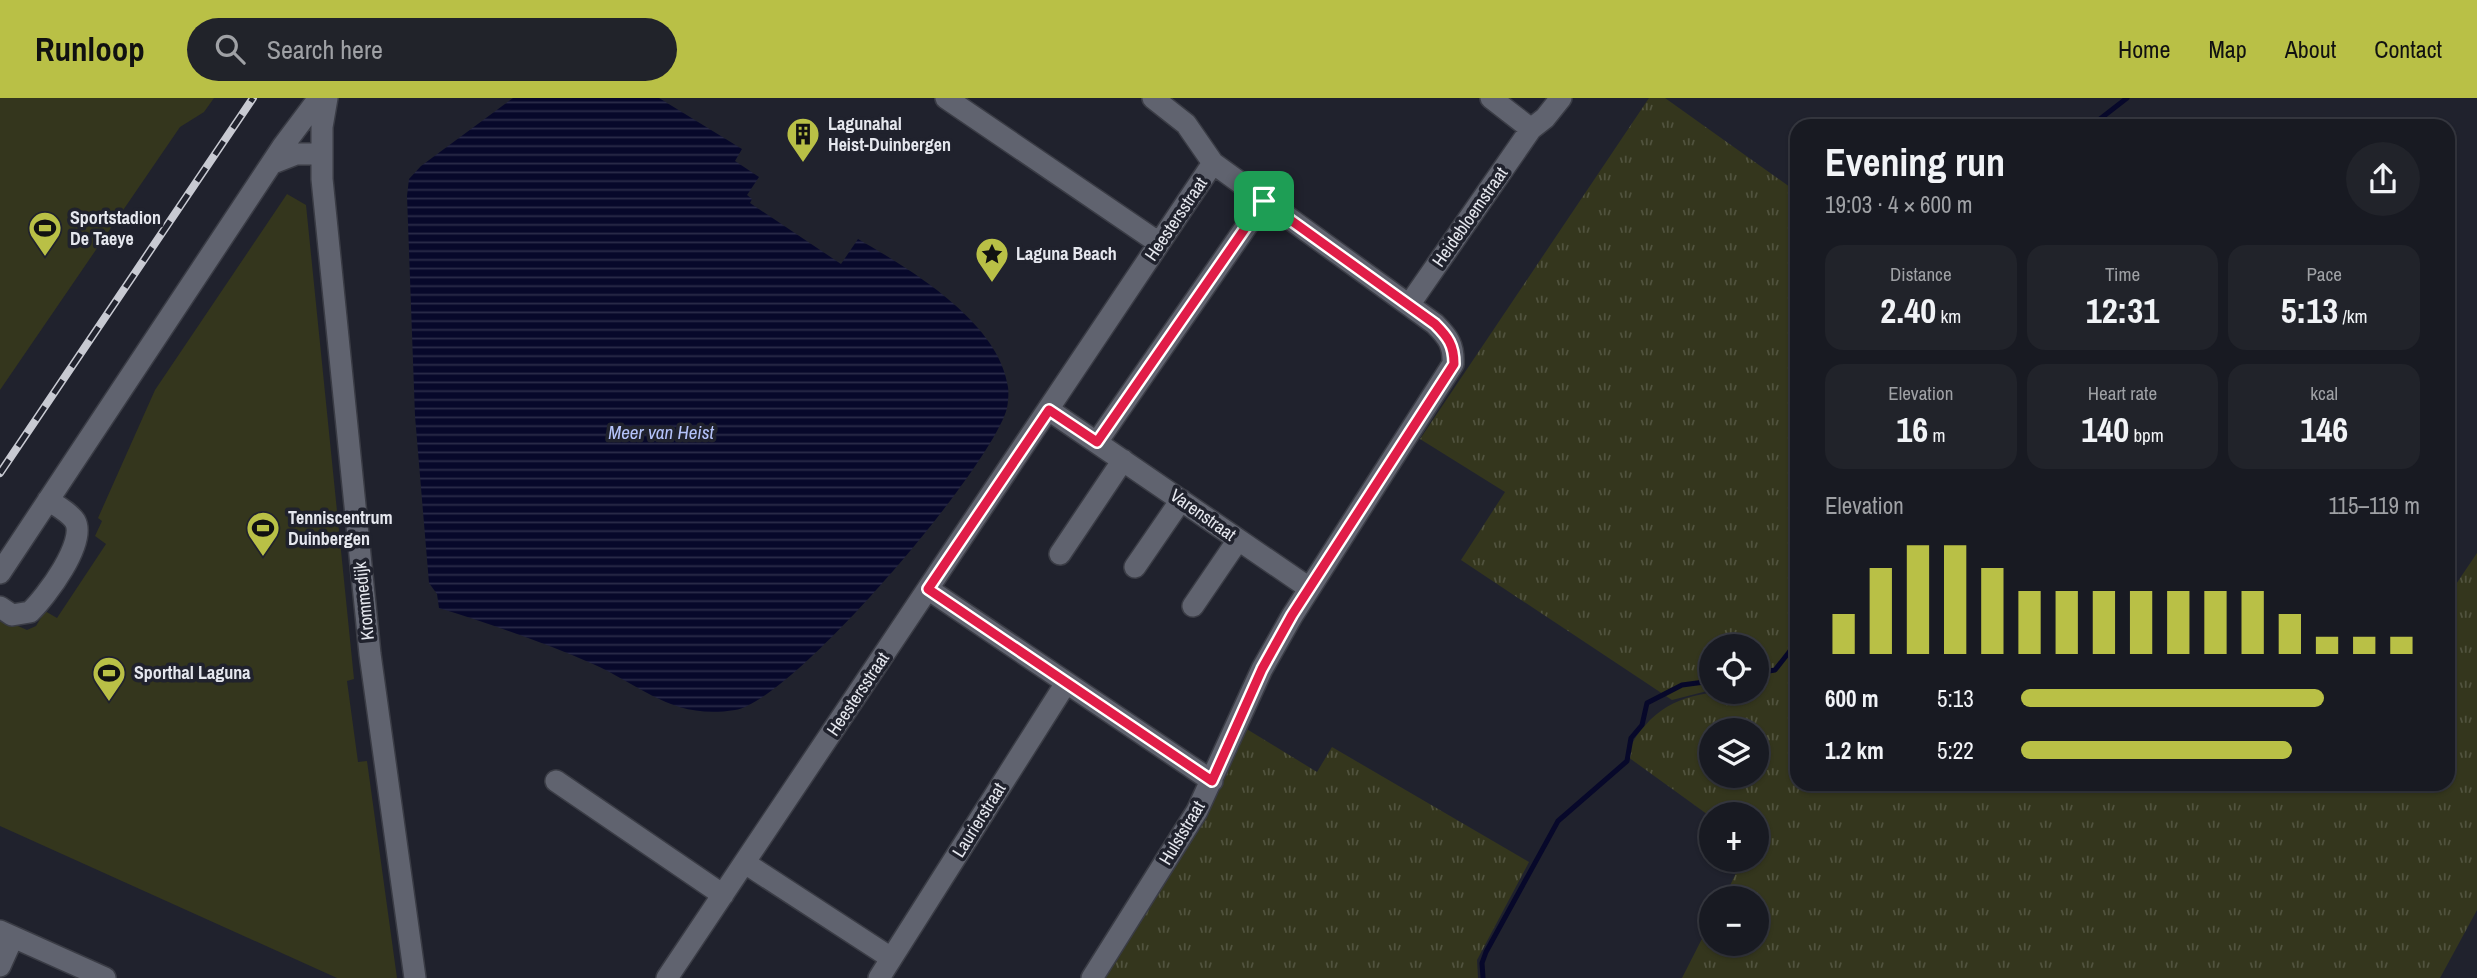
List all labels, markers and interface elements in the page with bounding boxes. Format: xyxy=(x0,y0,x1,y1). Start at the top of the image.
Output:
search box xyxy=(187,18,677,81)
text: Runloop xyxy=(35,27,145,71)
icon: search xyxy=(211,30,249,68)
text: Search here xyxy=(267,32,383,67)
text: Home xyxy=(2118,33,2170,65)
text: Map xyxy=(2208,33,2247,65)
text: About xyxy=(2285,33,2336,65)
text: Contact xyxy=(2374,33,2442,65)
place label: Lagunahal Heist-Duinbergen xyxy=(828,111,951,157)
building icon: Lagunahal Heist-Duinbergen xyxy=(784,115,822,164)
text: Evening run xyxy=(1825,137,2005,188)
button: share xyxy=(2346,142,2420,216)
street label: Heidebloemstraat xyxy=(1426,162,1513,272)
pin xyxy=(1234,171,1294,231)
street label: Heestersstraat xyxy=(1138,172,1213,265)
icon: arrive xyxy=(1245,182,1283,220)
text: 19:03 · 4 × 600 m xyxy=(1825,189,1972,220)
place label: Sportstadion De Taeye xyxy=(70,205,161,251)
sports icon: Sportstadion De Taeye xyxy=(26,209,64,258)
place icon: Laguna Beach xyxy=(973,235,1011,284)
place label: Laguna Beach xyxy=(1016,241,1117,266)
text: Distance xyxy=(1890,261,1952,287)
text: Time xyxy=(2105,261,2140,287)
text: Pace xyxy=(2306,261,2342,287)
text: 2.40 xyxy=(1880,287,1936,334)
text: 12:31 xyxy=(2086,287,2159,334)
text: 5:13 xyxy=(2281,287,2338,334)
text: km xyxy=(1936,303,1961,329)
text: /km xyxy=(2338,303,2368,329)
text: Elevation xyxy=(1888,380,1953,406)
text: Heart rate xyxy=(2088,380,2157,406)
text: kcal xyxy=(2310,380,2338,406)
text: 16 xyxy=(1896,406,1928,453)
text: 140 xyxy=(2081,406,2129,453)
text: 146 xyxy=(2300,406,2348,453)
water label: Meer van Heist xyxy=(608,419,714,445)
text: m xyxy=(1928,422,1945,448)
text: bpm xyxy=(2129,422,2164,448)
street label: Varenstraat xyxy=(1165,483,1241,546)
text: Elevation xyxy=(1825,490,1904,521)
text: 115–119 m xyxy=(2328,490,2420,521)
place label: Tenniscentrum Duinbergen xyxy=(288,505,393,551)
sports icon: Tenniscentrum Duinbergen xyxy=(244,509,282,558)
street label: Krommedijk xyxy=(347,560,380,642)
map controls xyxy=(1699,634,1769,956)
button: locate xyxy=(1699,634,1769,704)
street label: Heestersstraat xyxy=(820,647,895,740)
sports icon: Sporthal Laguna xyxy=(90,654,128,703)
place label: Sporthal Laguna xyxy=(134,660,251,685)
text: 600 m xyxy=(1825,683,1878,714)
text: 5:13 xyxy=(1937,683,1974,714)
button: layers xyxy=(1699,718,1769,788)
text: 1.2 km xyxy=(1825,735,1884,766)
text: 5:22 xyxy=(1937,735,1974,766)
street label: Laurierstraat xyxy=(946,778,1011,862)
street label: Hulststraat xyxy=(1153,796,1210,869)
button: + xyxy=(1699,802,1769,872)
button: − xyxy=(1699,886,1769,956)

